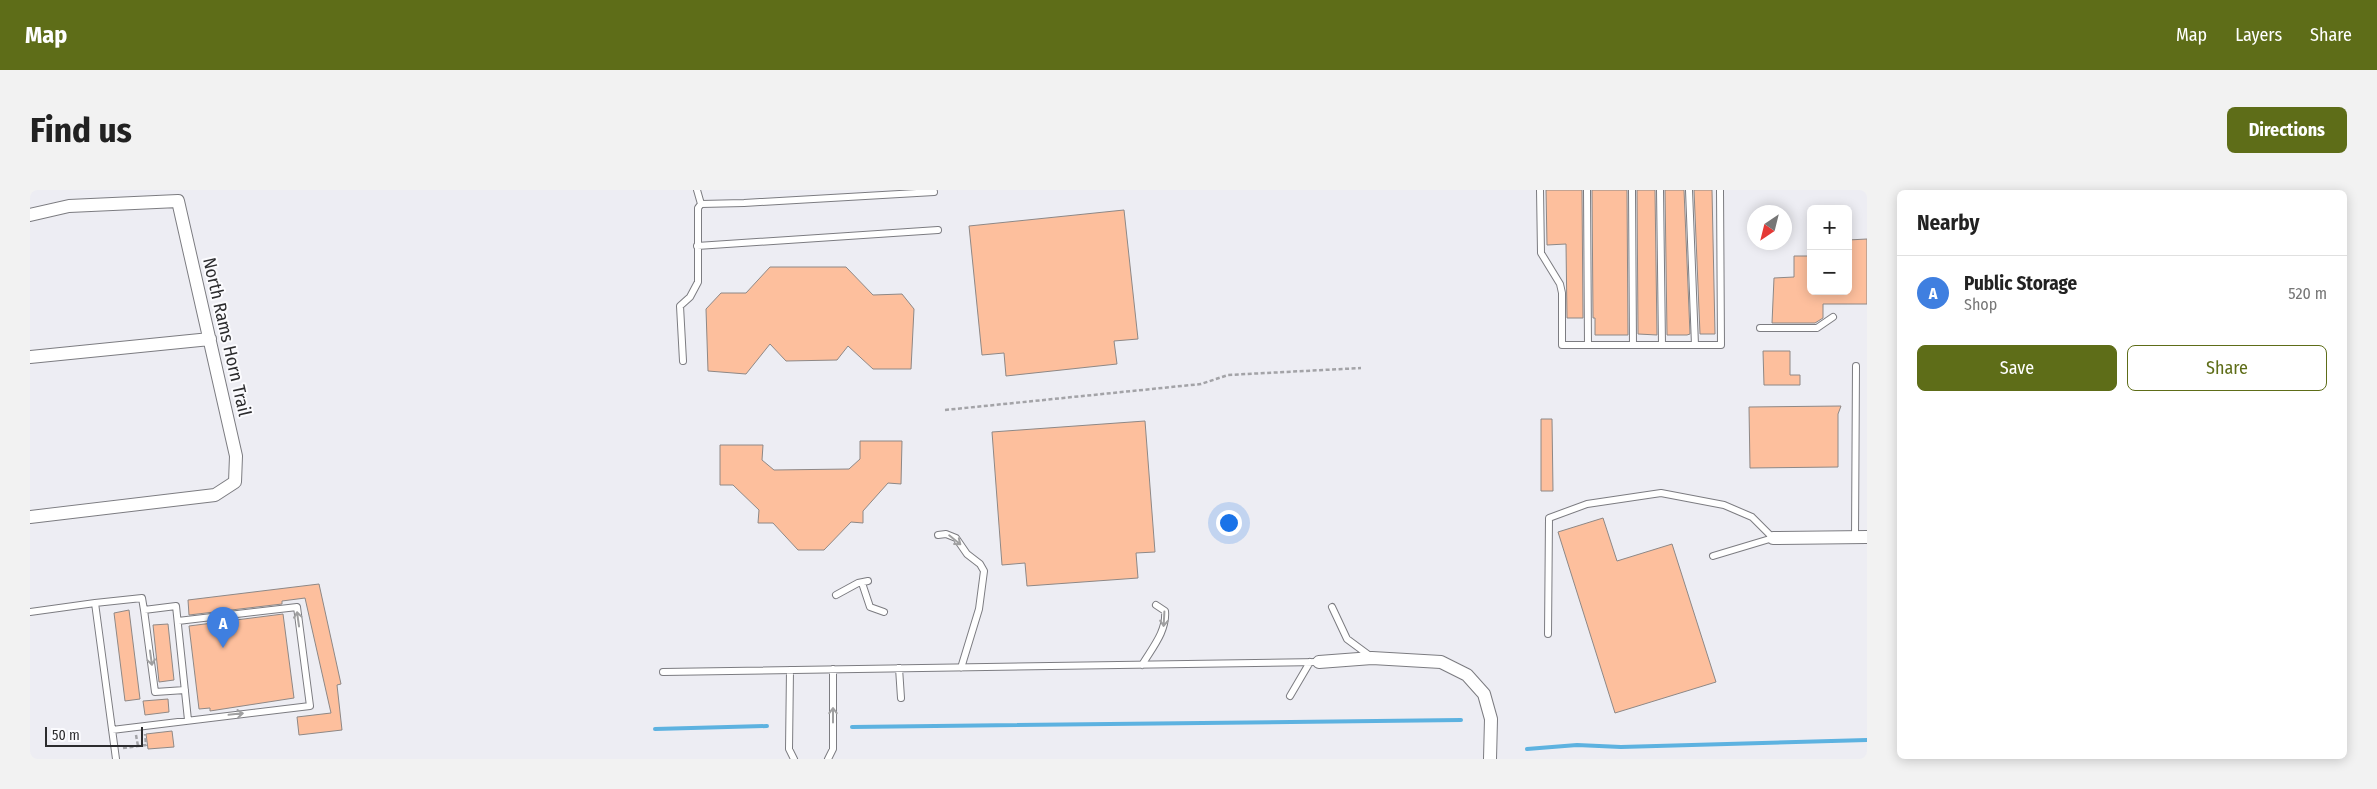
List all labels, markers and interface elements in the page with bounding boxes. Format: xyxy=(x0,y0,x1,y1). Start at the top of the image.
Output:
text: Map xyxy=(25,21,67,49)
text: Map xyxy=(2176,24,2207,46)
text: Layers xyxy=(2235,24,2282,46)
text: Share xyxy=(2310,24,2352,46)
button: Directions xyxy=(2227,107,2347,153)
text: Find us xyxy=(30,109,132,151)
north arrow xyxy=(1747,205,1792,250)
map controls xyxy=(1807,205,1852,295)
button: + xyxy=(1807,205,1852,250)
text: Nearby xyxy=(1917,210,1979,236)
button: − xyxy=(1807,250,1852,295)
street label: North Rams Horn Trail xyxy=(198,255,256,419)
text: Public Storage xyxy=(1964,272,2077,295)
text: A xyxy=(1929,284,1937,303)
text: 520 m xyxy=(2288,284,2327,303)
text: Shop xyxy=(1964,295,1997,314)
button: Save xyxy=(1917,345,2117,391)
button: Share xyxy=(2127,345,2327,391)
your location xyxy=(1216,510,1242,536)
one-way arrow xyxy=(948,535,961,546)
pin: A xyxy=(207,607,239,648)
one-way arrow xyxy=(1160,610,1169,626)
one-way arrow xyxy=(293,611,303,627)
one-way arrow xyxy=(146,650,156,666)
one-way arrow xyxy=(828,707,838,724)
one-way arrow xyxy=(228,709,244,719)
scale bar xyxy=(45,724,142,747)
text: 50 m xyxy=(52,727,80,744)

